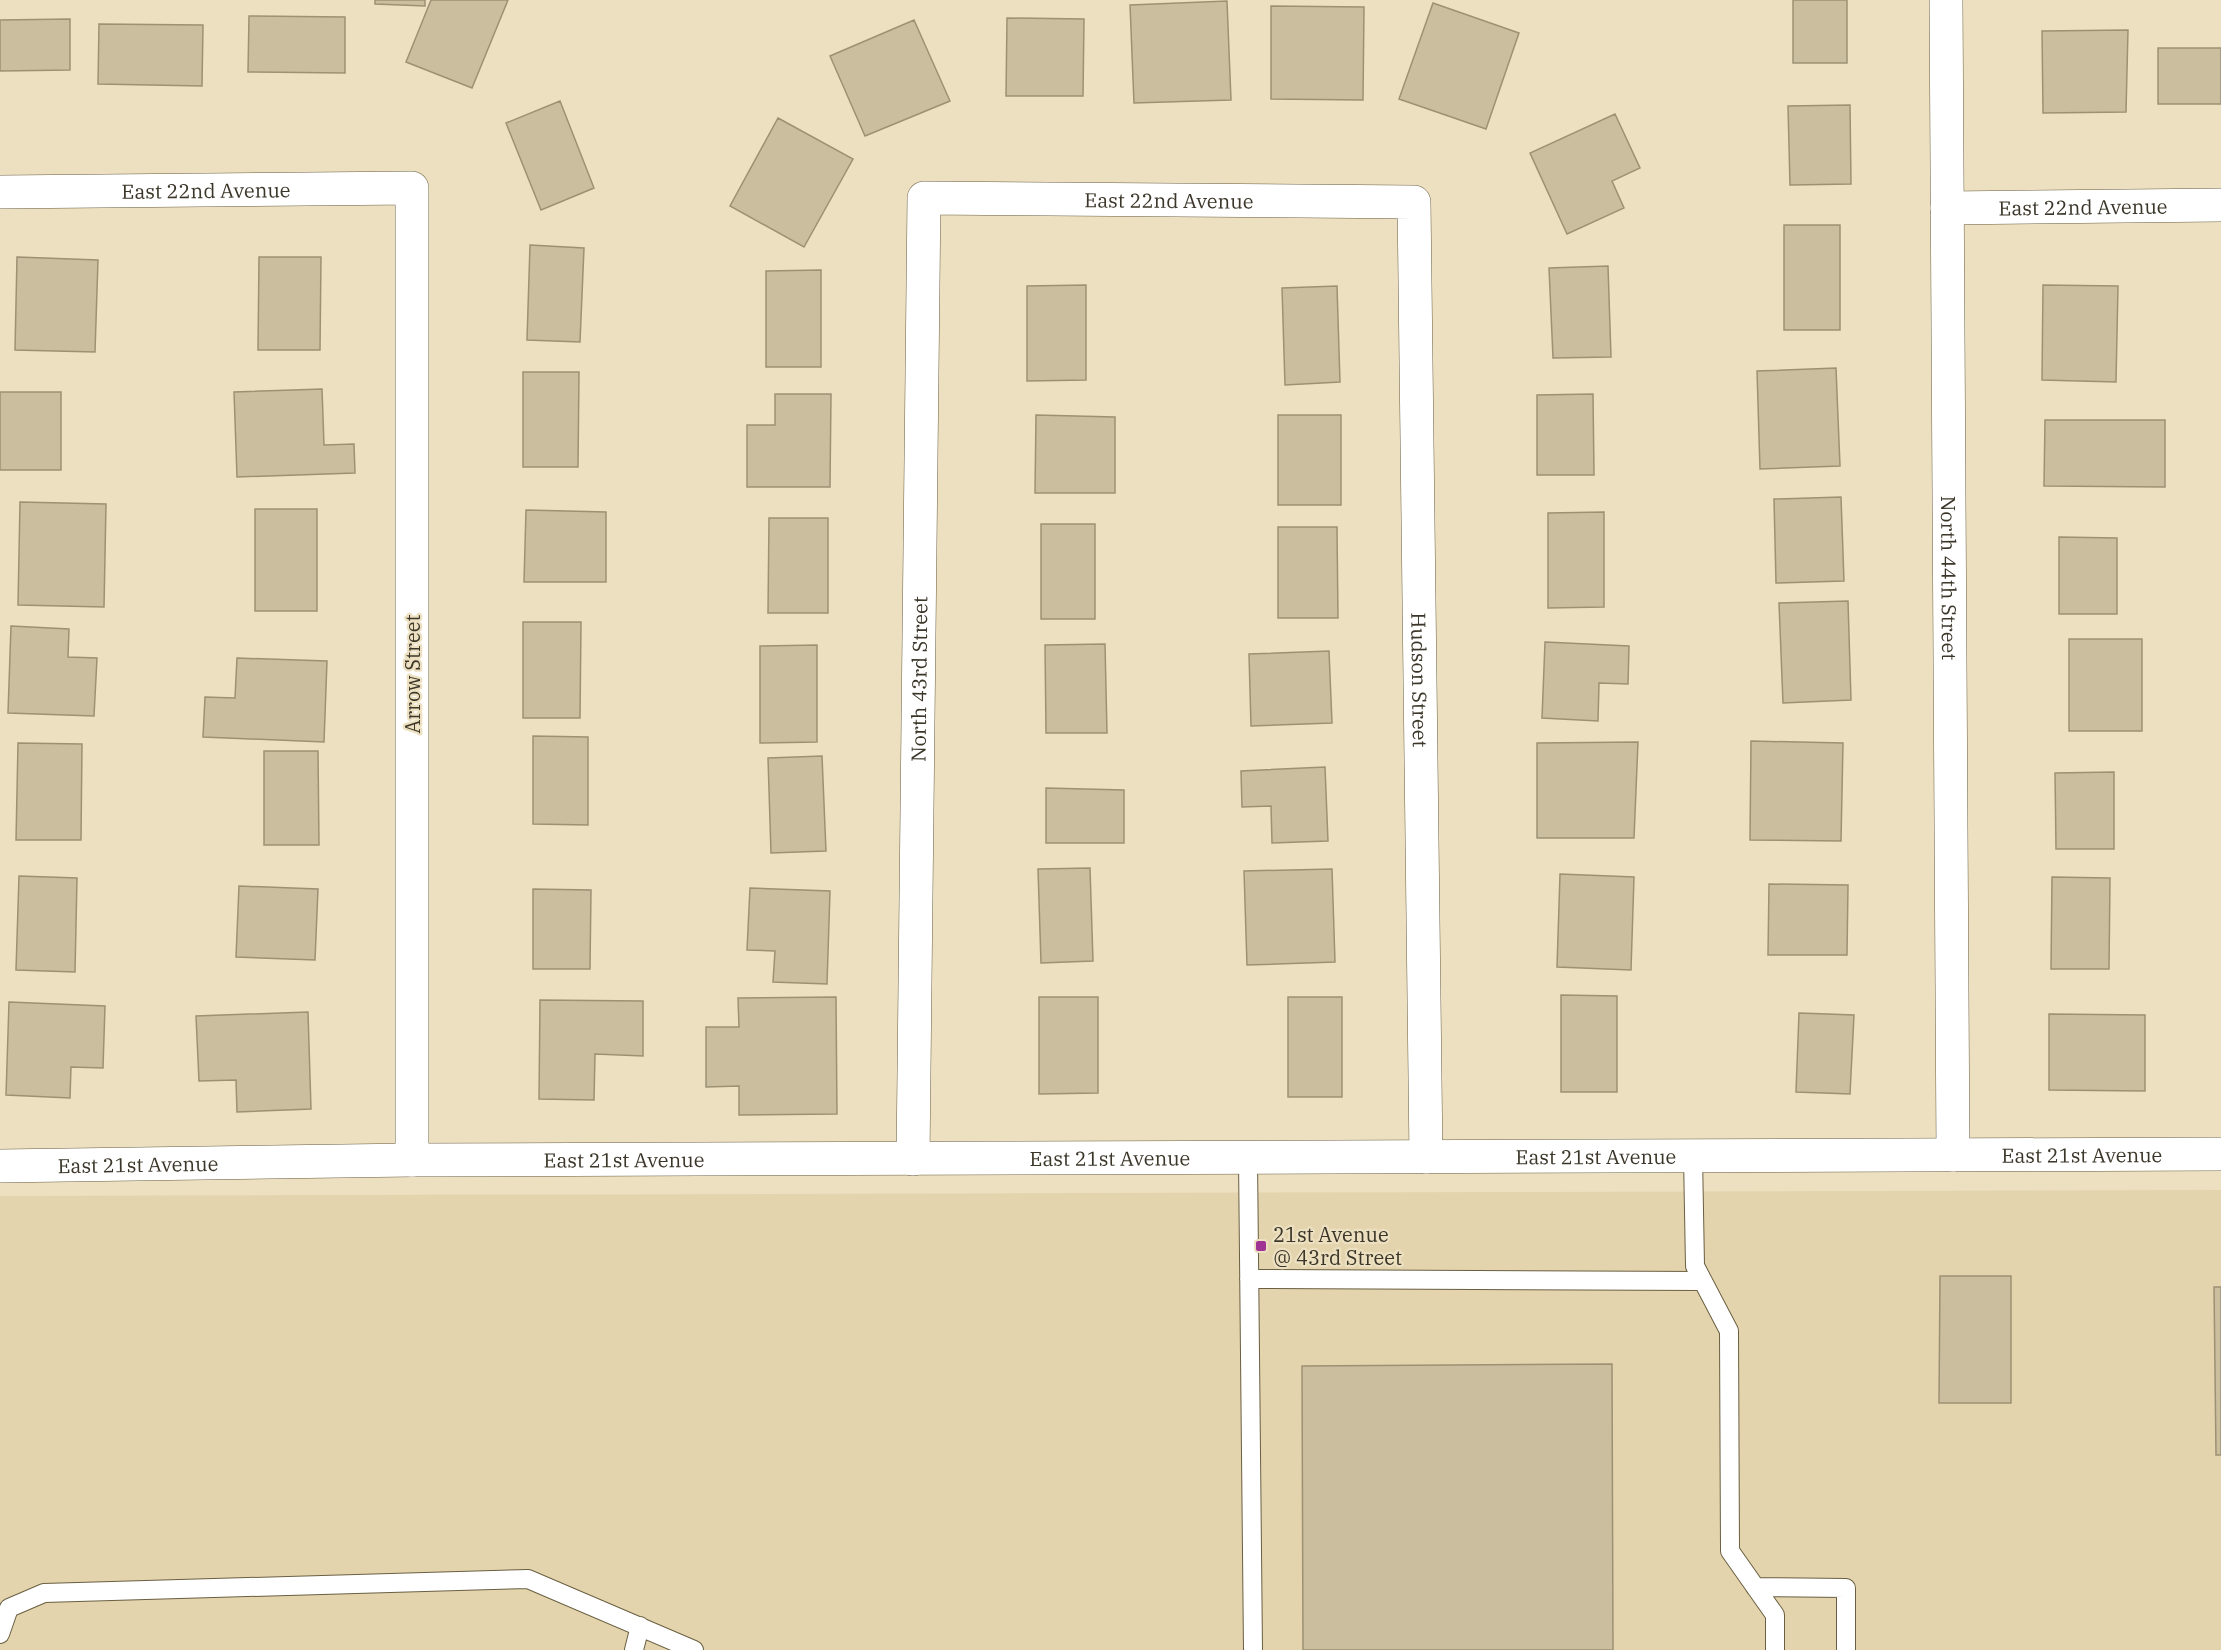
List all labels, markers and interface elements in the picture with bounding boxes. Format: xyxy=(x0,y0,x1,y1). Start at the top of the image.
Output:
street label: East 22nd Avenue xyxy=(121,176,291,204)
street label: East 22nd Avenue xyxy=(1084,186,1254,214)
street label: East 22nd Avenue xyxy=(1998,192,2168,221)
street label: North 44th Street xyxy=(1936,496,1964,660)
street label: North 43rd Street xyxy=(904,596,933,762)
street label: Hudson Street xyxy=(1406,612,1434,748)
street label: Arrow Street xyxy=(399,615,426,733)
street label: East 21st Avenue xyxy=(2002,1141,2162,1168)
street label: East 21st Avenue xyxy=(1516,1142,1676,1170)
street label: East 21st Avenue xyxy=(1030,1144,1190,1171)
street label: East 21st Avenue xyxy=(544,1146,704,1173)
street label: East 21st Avenue xyxy=(57,1149,219,1179)
place label: 21st Avenue @ 43rd Street xyxy=(1273,1221,1402,1271)
marker: 21st Avenue @ 43rd Street xyxy=(1254,1239,1268,1253)

